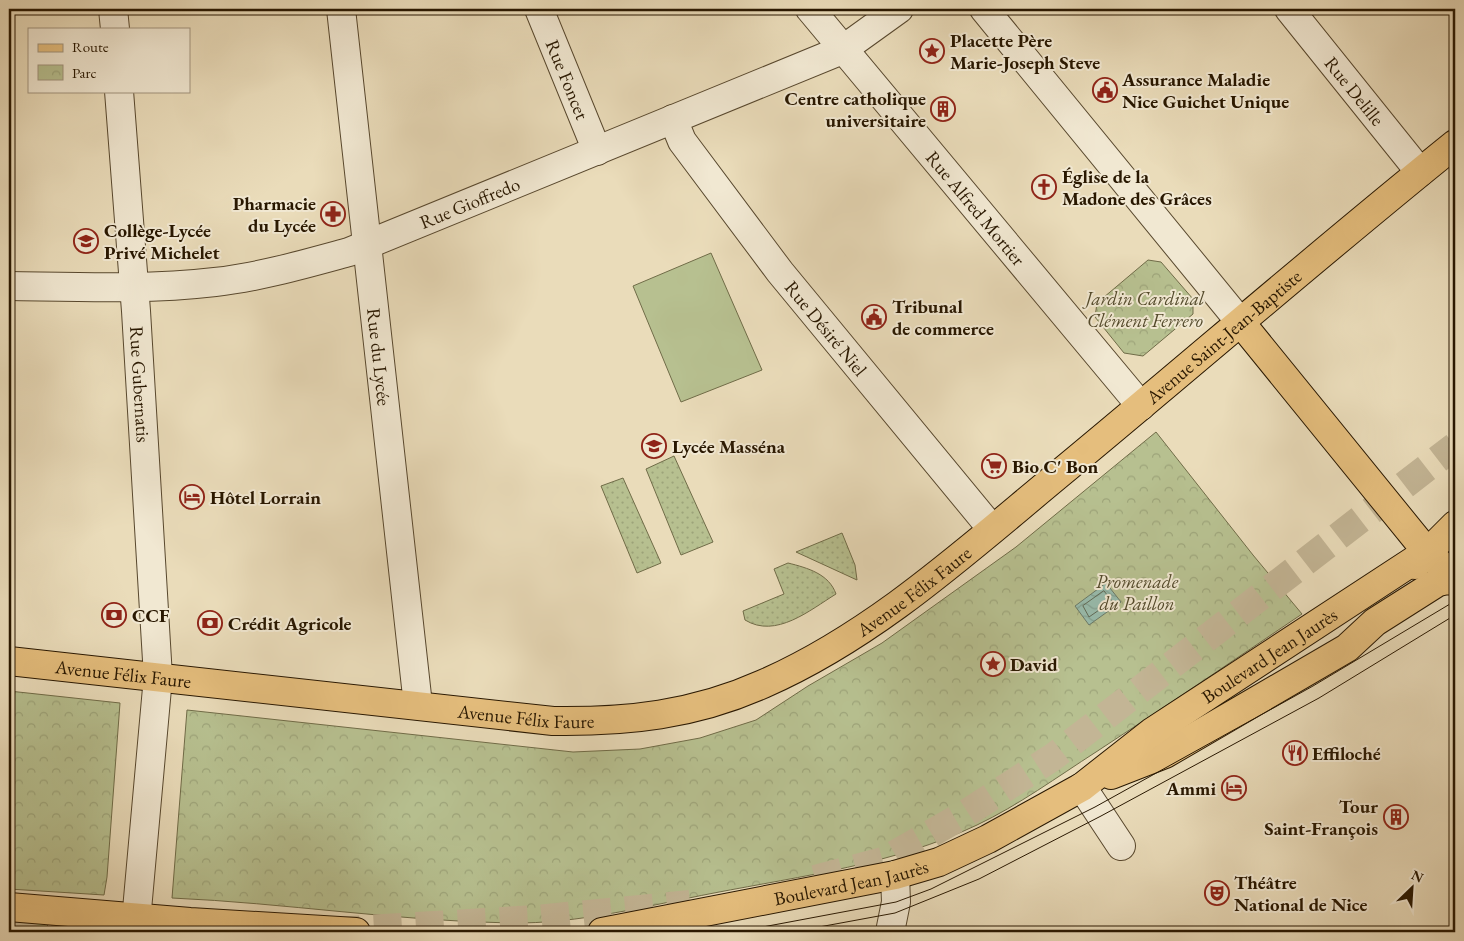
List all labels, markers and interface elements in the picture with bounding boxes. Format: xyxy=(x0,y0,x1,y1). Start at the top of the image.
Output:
legend xyxy=(28,28,190,92)
place label: Placette Père Marie-Joseph Steve xyxy=(950,28,1100,75)
street label: Rue Foncet xyxy=(540,36,595,123)
text: Route xyxy=(72,37,109,56)
place icon: Placette Père Marie-Joseph Steve xyxy=(919,38,945,64)
street label: Rue Delille xyxy=(1319,51,1390,131)
text: Parc xyxy=(72,63,97,82)
place label: Assurance Maladie Nice Guichet Unique xyxy=(1121,67,1289,114)
public building icon: Assurance Maladie Nice Guichet Unique xyxy=(1092,77,1118,103)
place label: Centre catholique universitaire xyxy=(785,86,926,133)
building icon: Centre catholique universitaire xyxy=(930,96,956,122)
street label: Rue Alfred Mortier xyxy=(920,146,1031,271)
place label: Église de la Madone des Grâces xyxy=(1062,164,1212,211)
street label: Rue Gioffredo xyxy=(416,171,524,235)
church icon: Église de la Madone des Grâces xyxy=(1031,174,1057,200)
place label: Pharmacie du Lycée xyxy=(233,191,316,238)
pharmacy icon: Pharmacie du Lycée xyxy=(320,201,346,227)
place label: Collège-Lycée Privé Michelet xyxy=(104,218,220,265)
school or university icon: Collège-Lycée Privé Michelet xyxy=(73,228,99,254)
street label: Avenue Saint-Jean-Baptiste xyxy=(1140,264,1307,410)
street label: Rue Désiré Niel xyxy=(779,275,873,382)
park label: Jardin Cardinal Clément Ferrero xyxy=(1082,286,1205,333)
place label: Tribunal de commerce xyxy=(892,294,994,341)
public building icon: Tribunal de commerce xyxy=(861,304,887,330)
street label: Rue du Lycée xyxy=(361,307,397,407)
street label: Rue Gubernatis xyxy=(124,325,156,443)
school or university icon: Lycée Masséna xyxy=(641,433,667,459)
place label: Lycée Masséna xyxy=(672,434,786,459)
supermarket icon: Bio C' Bon xyxy=(981,453,1007,479)
place label: Bio C' Bon xyxy=(1012,454,1098,479)
hotel icon: Hôtel Lorrain xyxy=(179,484,205,510)
place label: Hôtel Lorrain xyxy=(210,485,321,510)
street label: Avenue Félix Faure xyxy=(851,540,976,643)
park label: Promenade du Paillon xyxy=(1096,569,1179,616)
bank icon: CCF xyxy=(101,602,127,628)
street label: Boulevard Jean Jaurès xyxy=(1197,602,1342,709)
place label: CCF xyxy=(132,603,170,628)
bank icon: Crédit Agricole xyxy=(197,610,223,636)
place label: Crédit Agricole xyxy=(228,611,351,636)
place icon: David xyxy=(980,651,1006,677)
place label: David xyxy=(1010,652,1058,677)
street label: Avenue Félix Faure xyxy=(53,654,193,694)
street label: Avenue Félix Faure xyxy=(455,698,595,734)
restaurant icon: Effiloché xyxy=(1282,740,1308,766)
place label: Effiloché xyxy=(1312,741,1381,766)
hotel icon: Ammi xyxy=(1221,775,1247,801)
place label: Ammi xyxy=(1165,776,1216,801)
place label: Tour Saint-François xyxy=(1264,794,1378,841)
building icon: Tour Saint-François xyxy=(1383,804,1409,830)
street label: Boulevard Jean Jaurès xyxy=(772,854,931,911)
north arrow xyxy=(1386,864,1436,914)
text: N xyxy=(1409,866,1427,887)
place label: Théâtre National de Nice xyxy=(1234,870,1368,917)
theatre icon: Théâtre National de Nice xyxy=(1204,880,1230,906)

